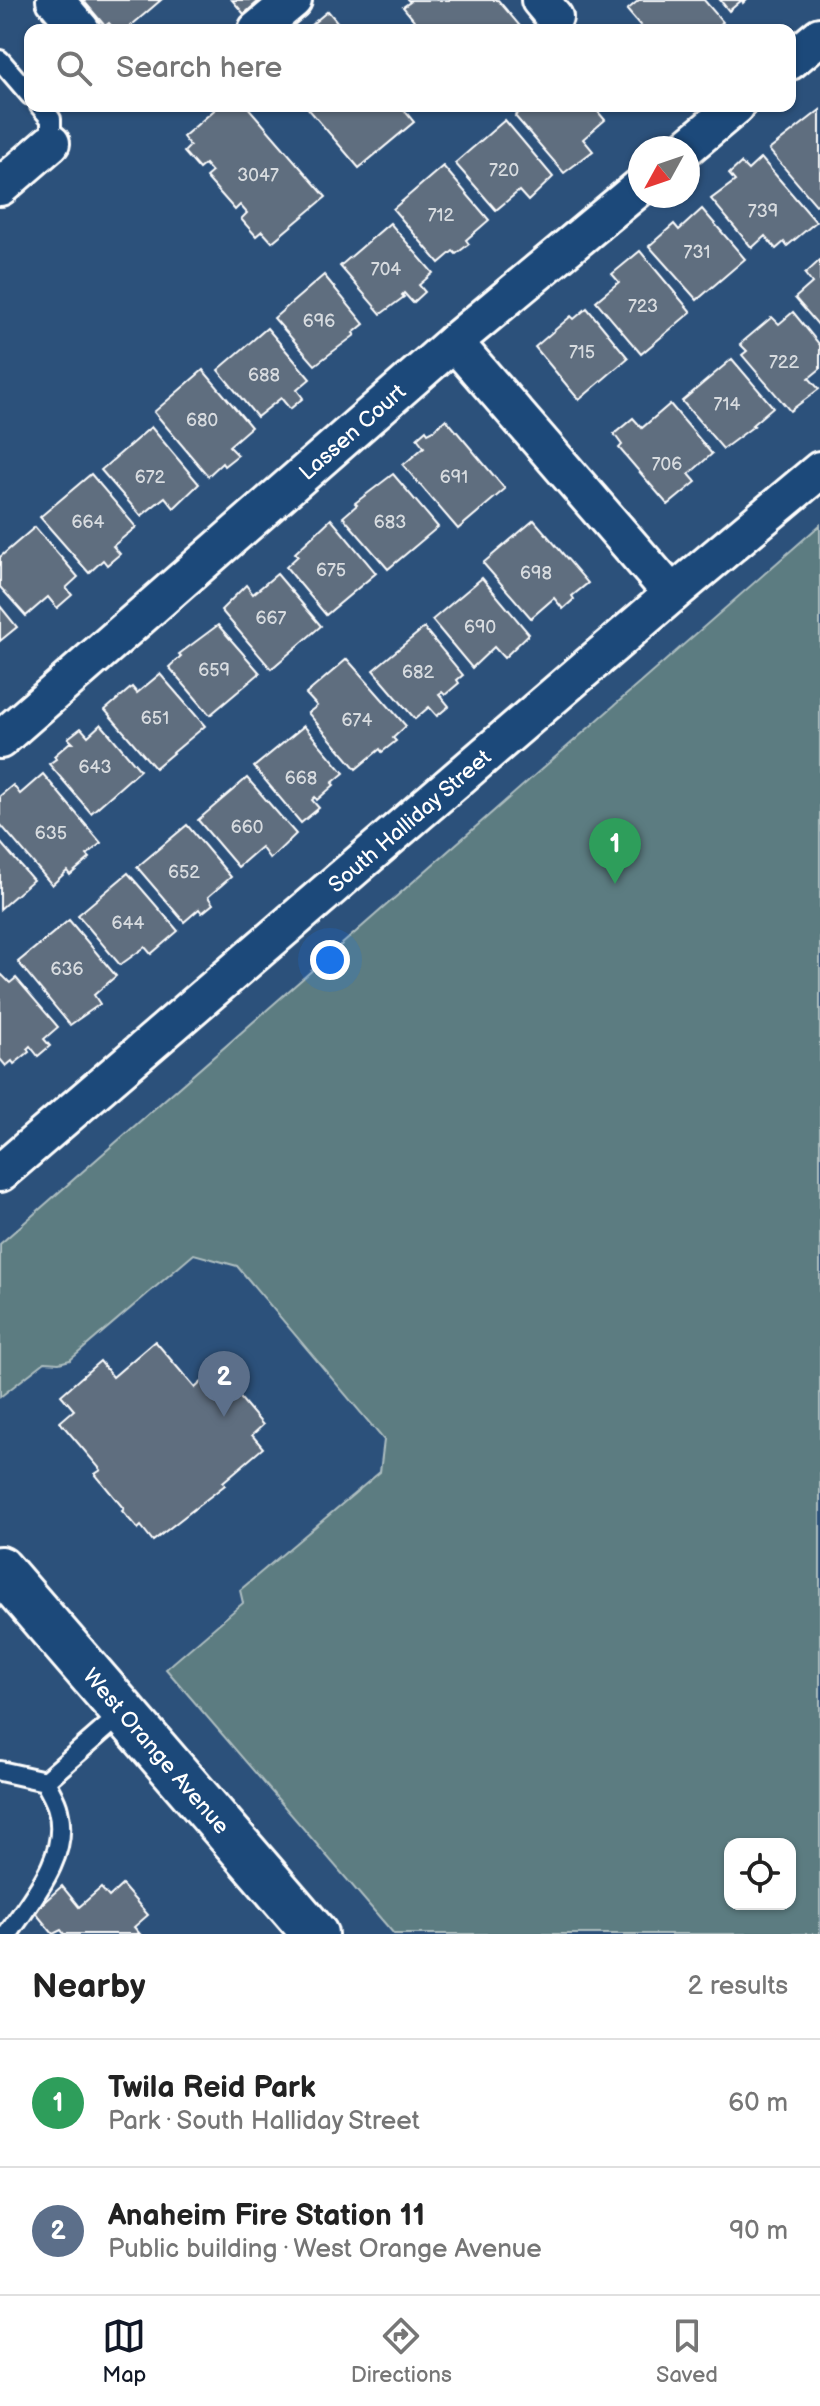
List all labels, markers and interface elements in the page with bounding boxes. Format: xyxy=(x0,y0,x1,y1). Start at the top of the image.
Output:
search box xyxy=(24,24,796,112)
icon: search xyxy=(52,46,96,90)
text: Search here xyxy=(116,50,282,86)
north arrow xyxy=(628,136,700,208)
house number: 720 xyxy=(489,160,519,181)
house number: 3047 xyxy=(237,165,279,186)
house number: 739 xyxy=(748,201,778,222)
house number: 712 xyxy=(428,205,455,226)
house number: 731 xyxy=(684,242,710,263)
house number: 704 xyxy=(371,259,401,280)
house number: 723 xyxy=(628,296,658,317)
house number: 696 xyxy=(303,311,335,332)
house number: 715 xyxy=(569,342,595,363)
house number: 722 xyxy=(769,352,799,373)
house number: 688 xyxy=(248,365,280,386)
street label: Lassen Court xyxy=(294,379,412,487)
house number: 714 xyxy=(714,394,740,415)
house number: 680 xyxy=(186,410,218,431)
house number: 706 xyxy=(652,454,682,475)
house number: 672 xyxy=(135,467,166,488)
house number: 691 xyxy=(440,467,468,488)
house number: 664 xyxy=(72,512,105,533)
house number: 683 xyxy=(374,512,406,533)
house number: 675 xyxy=(316,560,346,581)
house number: 698 xyxy=(520,563,552,584)
house number: 667 xyxy=(256,608,287,629)
house number: 690 xyxy=(464,617,496,638)
house number: 659 xyxy=(198,660,230,681)
house number: 682 xyxy=(402,662,434,683)
house number: 651 xyxy=(141,708,169,729)
house number: 674 xyxy=(342,710,372,731)
street label: South Halliday Street xyxy=(323,744,497,899)
house number: 643 xyxy=(78,757,112,778)
house number: 668 xyxy=(285,768,317,789)
house number: 660 xyxy=(231,817,263,838)
pin: 1 xyxy=(589,818,641,884)
house number: 635 xyxy=(35,823,67,844)
house number: 652 xyxy=(168,862,200,883)
house number: 644 xyxy=(112,913,144,934)
your location xyxy=(310,940,350,980)
house number: 636 xyxy=(50,959,84,980)
pin: 2 xyxy=(198,1351,250,1417)
street label: West Orange Avenue xyxy=(77,1663,235,1840)
map controls xyxy=(724,1838,796,1910)
button: locate xyxy=(724,1838,796,1910)
text: Nearby xyxy=(32,1966,146,2007)
text: 2 results xyxy=(688,1971,788,2002)
text: Twila Reid Park xyxy=(108,2070,316,2106)
text: 1 xyxy=(53,2088,63,2119)
text: 60 m xyxy=(728,2088,788,2119)
text: Park · South Halliday Street xyxy=(108,2106,420,2137)
text: Anaheim Fire Station 11 xyxy=(108,2198,425,2234)
text: 2 xyxy=(50,2216,66,2247)
text: 90 m xyxy=(729,2216,788,2247)
text: Public building · West Orange Avenue xyxy=(108,2234,542,2265)
tab: Map xyxy=(102,2314,146,2389)
tab: Directions xyxy=(351,2314,452,2389)
tab: Saved xyxy=(656,2314,718,2389)

